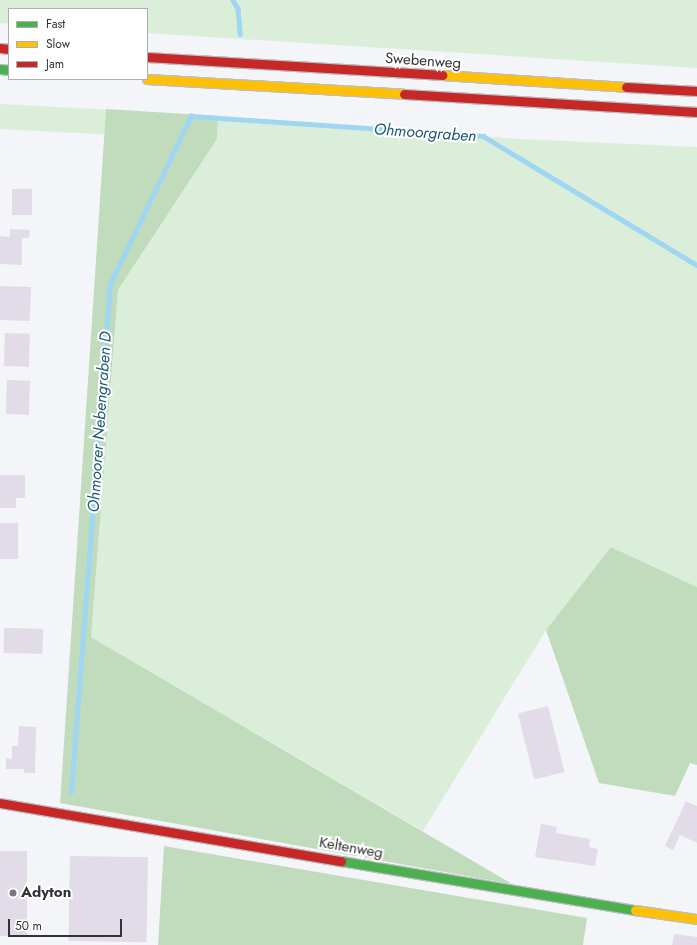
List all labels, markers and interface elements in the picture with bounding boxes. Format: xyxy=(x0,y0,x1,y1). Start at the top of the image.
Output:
legend xyxy=(8,8,148,80)
text: Fast xyxy=(46,15,65,33)
text: Slow xyxy=(46,35,70,53)
street label: Swebenweg xyxy=(384,49,462,73)
text: Jam xyxy=(46,55,64,73)
water label: Ohmoorgraben xyxy=(373,120,477,146)
water label: Ohmoorer Nebengraben D xyxy=(84,331,116,513)
street label: Keltenweg xyxy=(318,834,384,862)
place label: Adyton xyxy=(21,884,71,902)
marker: Adyton xyxy=(8,888,18,898)
scale bar xyxy=(10,911,124,937)
text: 50 m xyxy=(15,917,42,935)

